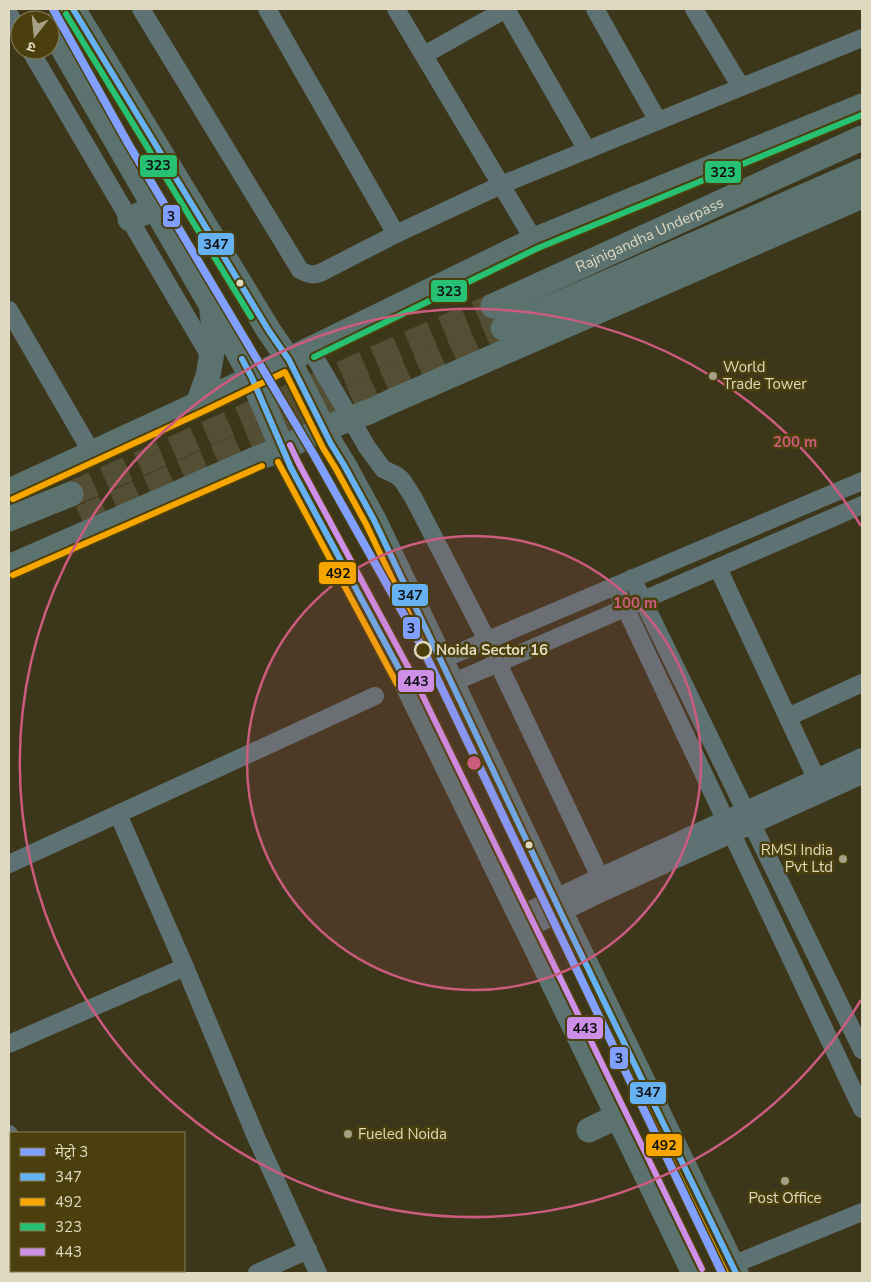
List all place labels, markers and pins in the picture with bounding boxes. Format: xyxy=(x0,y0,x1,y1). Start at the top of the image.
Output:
unlabelled marker xyxy=(235,278,245,288)
place label: World Trade Tower xyxy=(723,357,807,394)
marker: World Trade Tower xyxy=(707,370,719,382)
place label: Noida Sector 16 xyxy=(436,640,548,660)
marker: Noida Sector 16 xyxy=(414,641,432,659)
centre of rings xyxy=(465,754,483,772)
unlabelled marker xyxy=(524,840,534,850)
place label: RMSI India Pvt Ltd xyxy=(761,840,833,877)
marker: RMSI India Pvt Ltd xyxy=(837,853,849,865)
place label: Fueled Noida xyxy=(358,1124,447,1144)
marker: Fueled Noida xyxy=(342,1128,354,1140)
marker: Post Office xyxy=(779,1175,791,1187)
place label: Post Office xyxy=(748,1188,822,1208)

